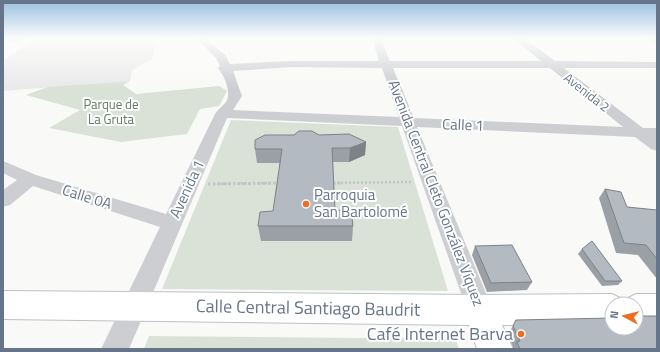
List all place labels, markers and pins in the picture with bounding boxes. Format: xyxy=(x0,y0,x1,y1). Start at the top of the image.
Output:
place label: Parroquia San Bartolomé xyxy=(314,183,408,223)
marker: Parroquia San Bartolomé xyxy=(301,199,311,209)
place label: Café Internet Barva xyxy=(367,320,513,347)
marker: Café Internet Barva xyxy=(516,329,526,339)

